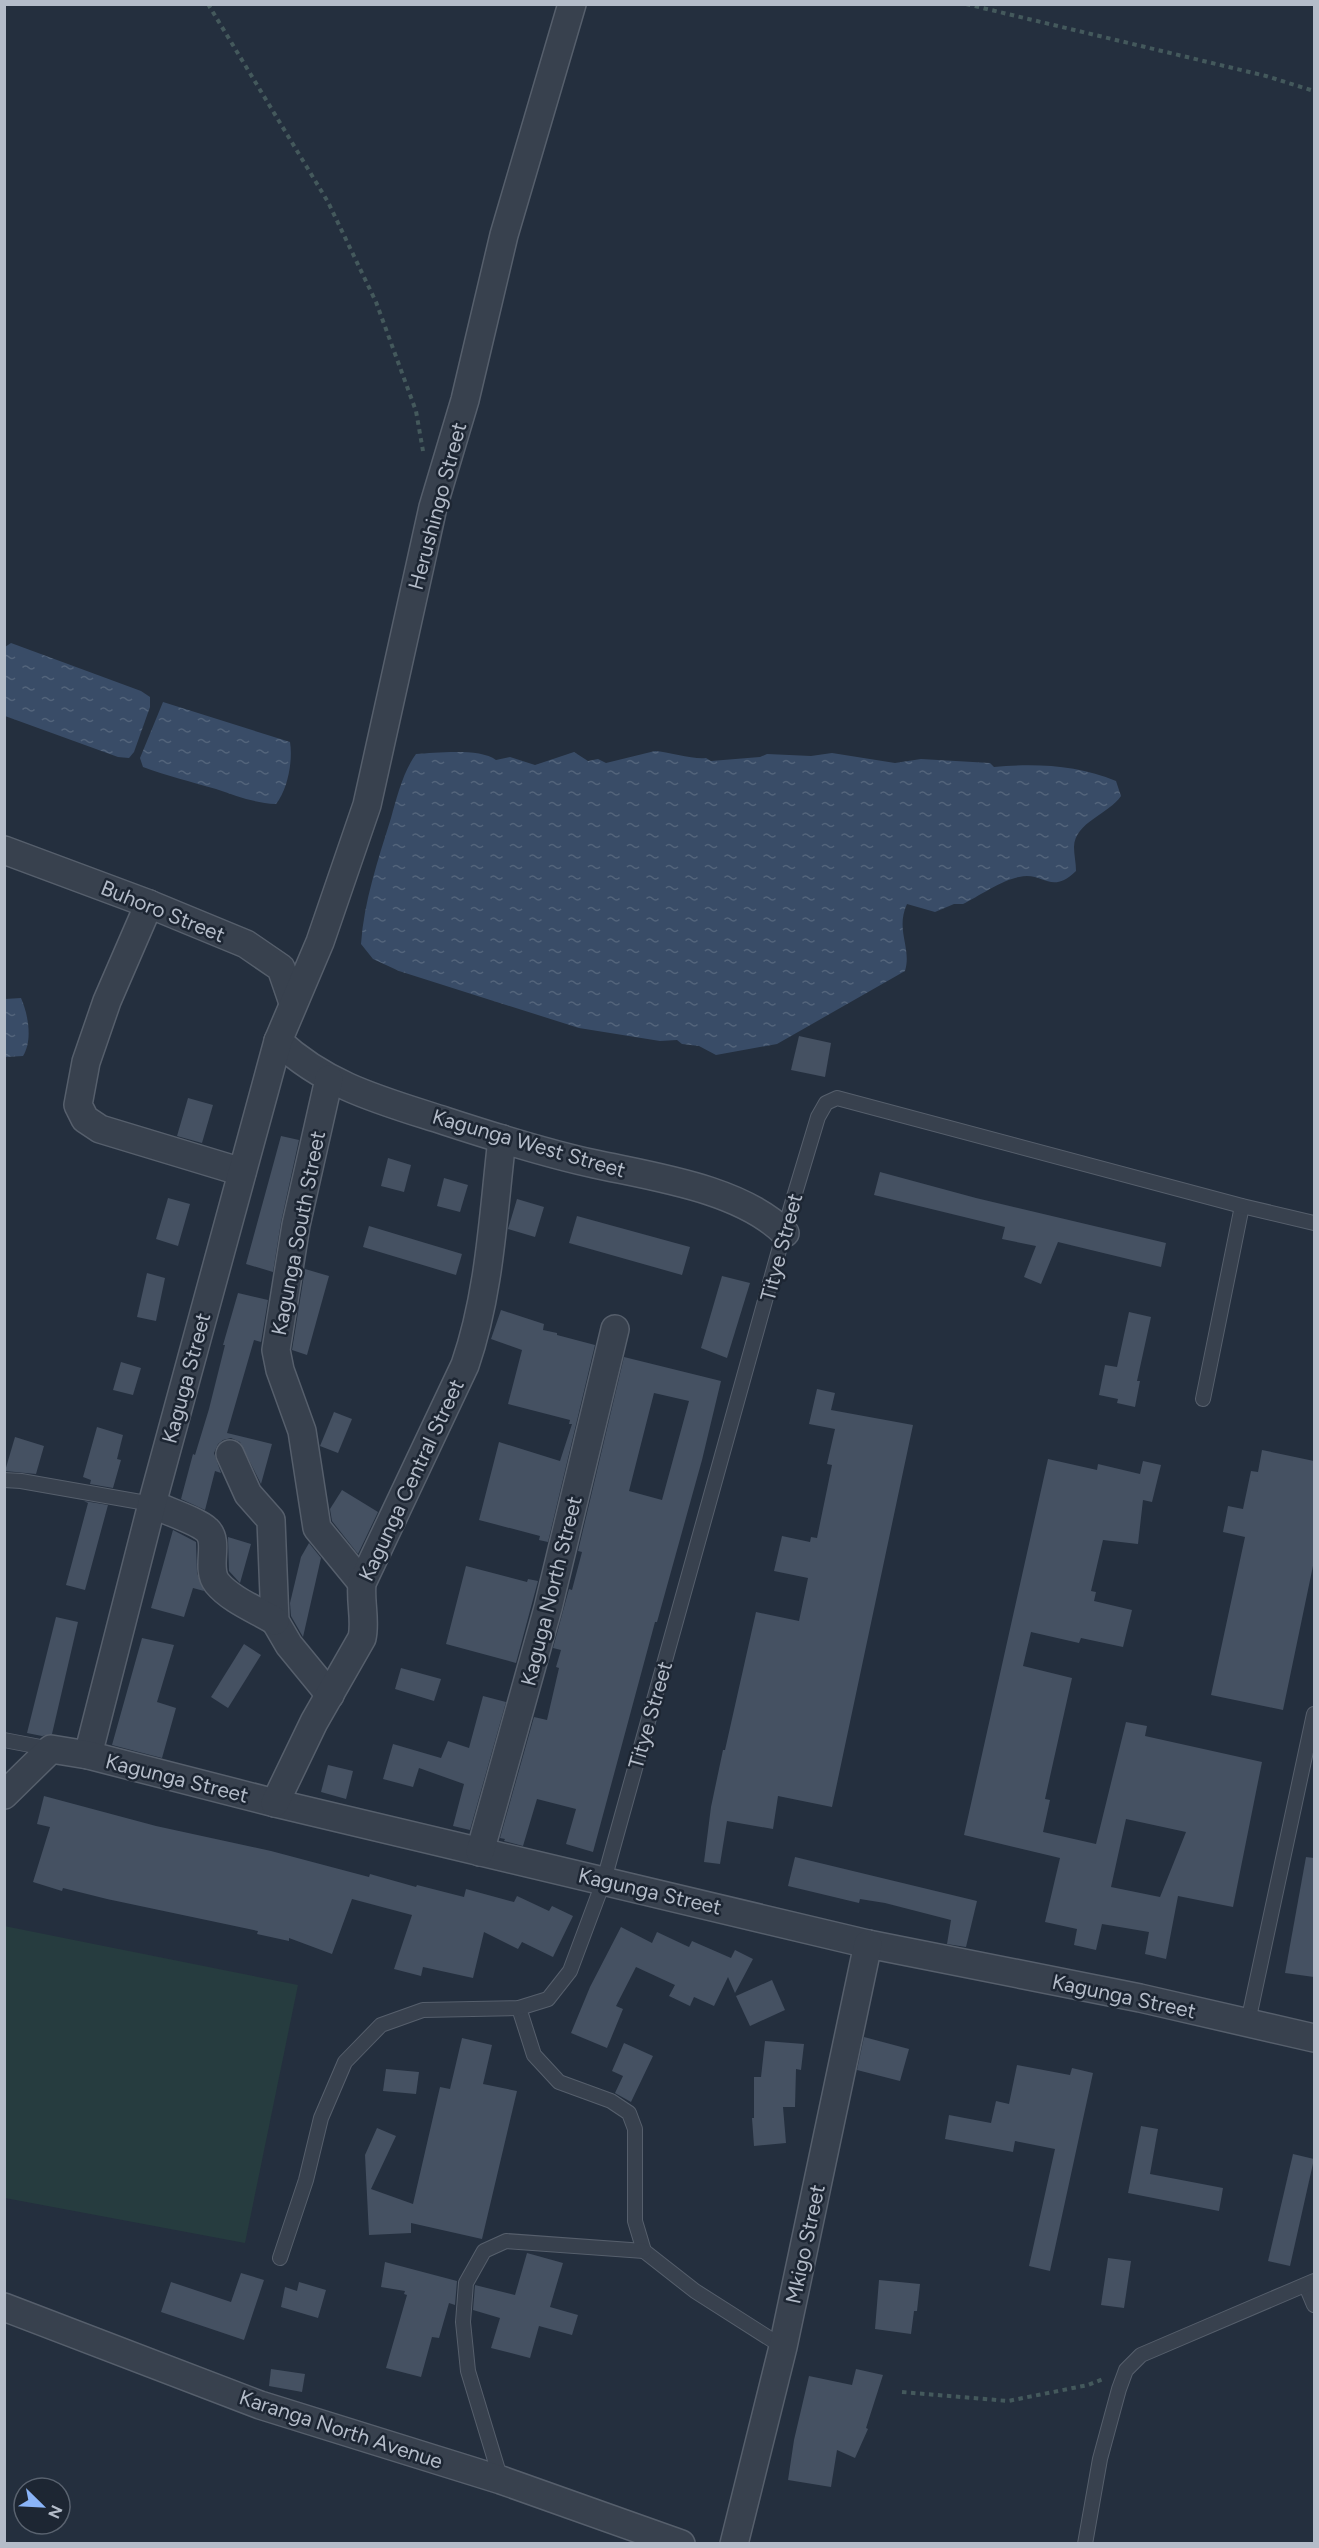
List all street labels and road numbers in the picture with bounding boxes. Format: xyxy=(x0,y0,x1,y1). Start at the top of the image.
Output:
street label: Herushingo Street xyxy=(403,419,471,593)
street label: Buhoro Street xyxy=(97,875,229,947)
street label: Kagunga West Street xyxy=(430,1103,629,1183)
street label: Kagunga South Street xyxy=(266,1129,330,1337)
street label: Titye Street xyxy=(755,1190,807,1304)
street label: Kaguga Street xyxy=(157,1310,215,1446)
street label: Kagunga Central Street xyxy=(353,1375,469,1585)
street label: Kaguga North Street xyxy=(515,1493,587,1689)
street label: Titye Street xyxy=(623,1658,677,1772)
street label: Kagunga Street xyxy=(103,1748,251,1808)
street label: Kagunga Street xyxy=(576,1862,724,1920)
street label: Kagunga Street xyxy=(1050,1969,1198,2023)
street label: Mkigo Street xyxy=(780,2182,830,2306)
street label: Karanga North Avenue xyxy=(236,2384,446,2474)

